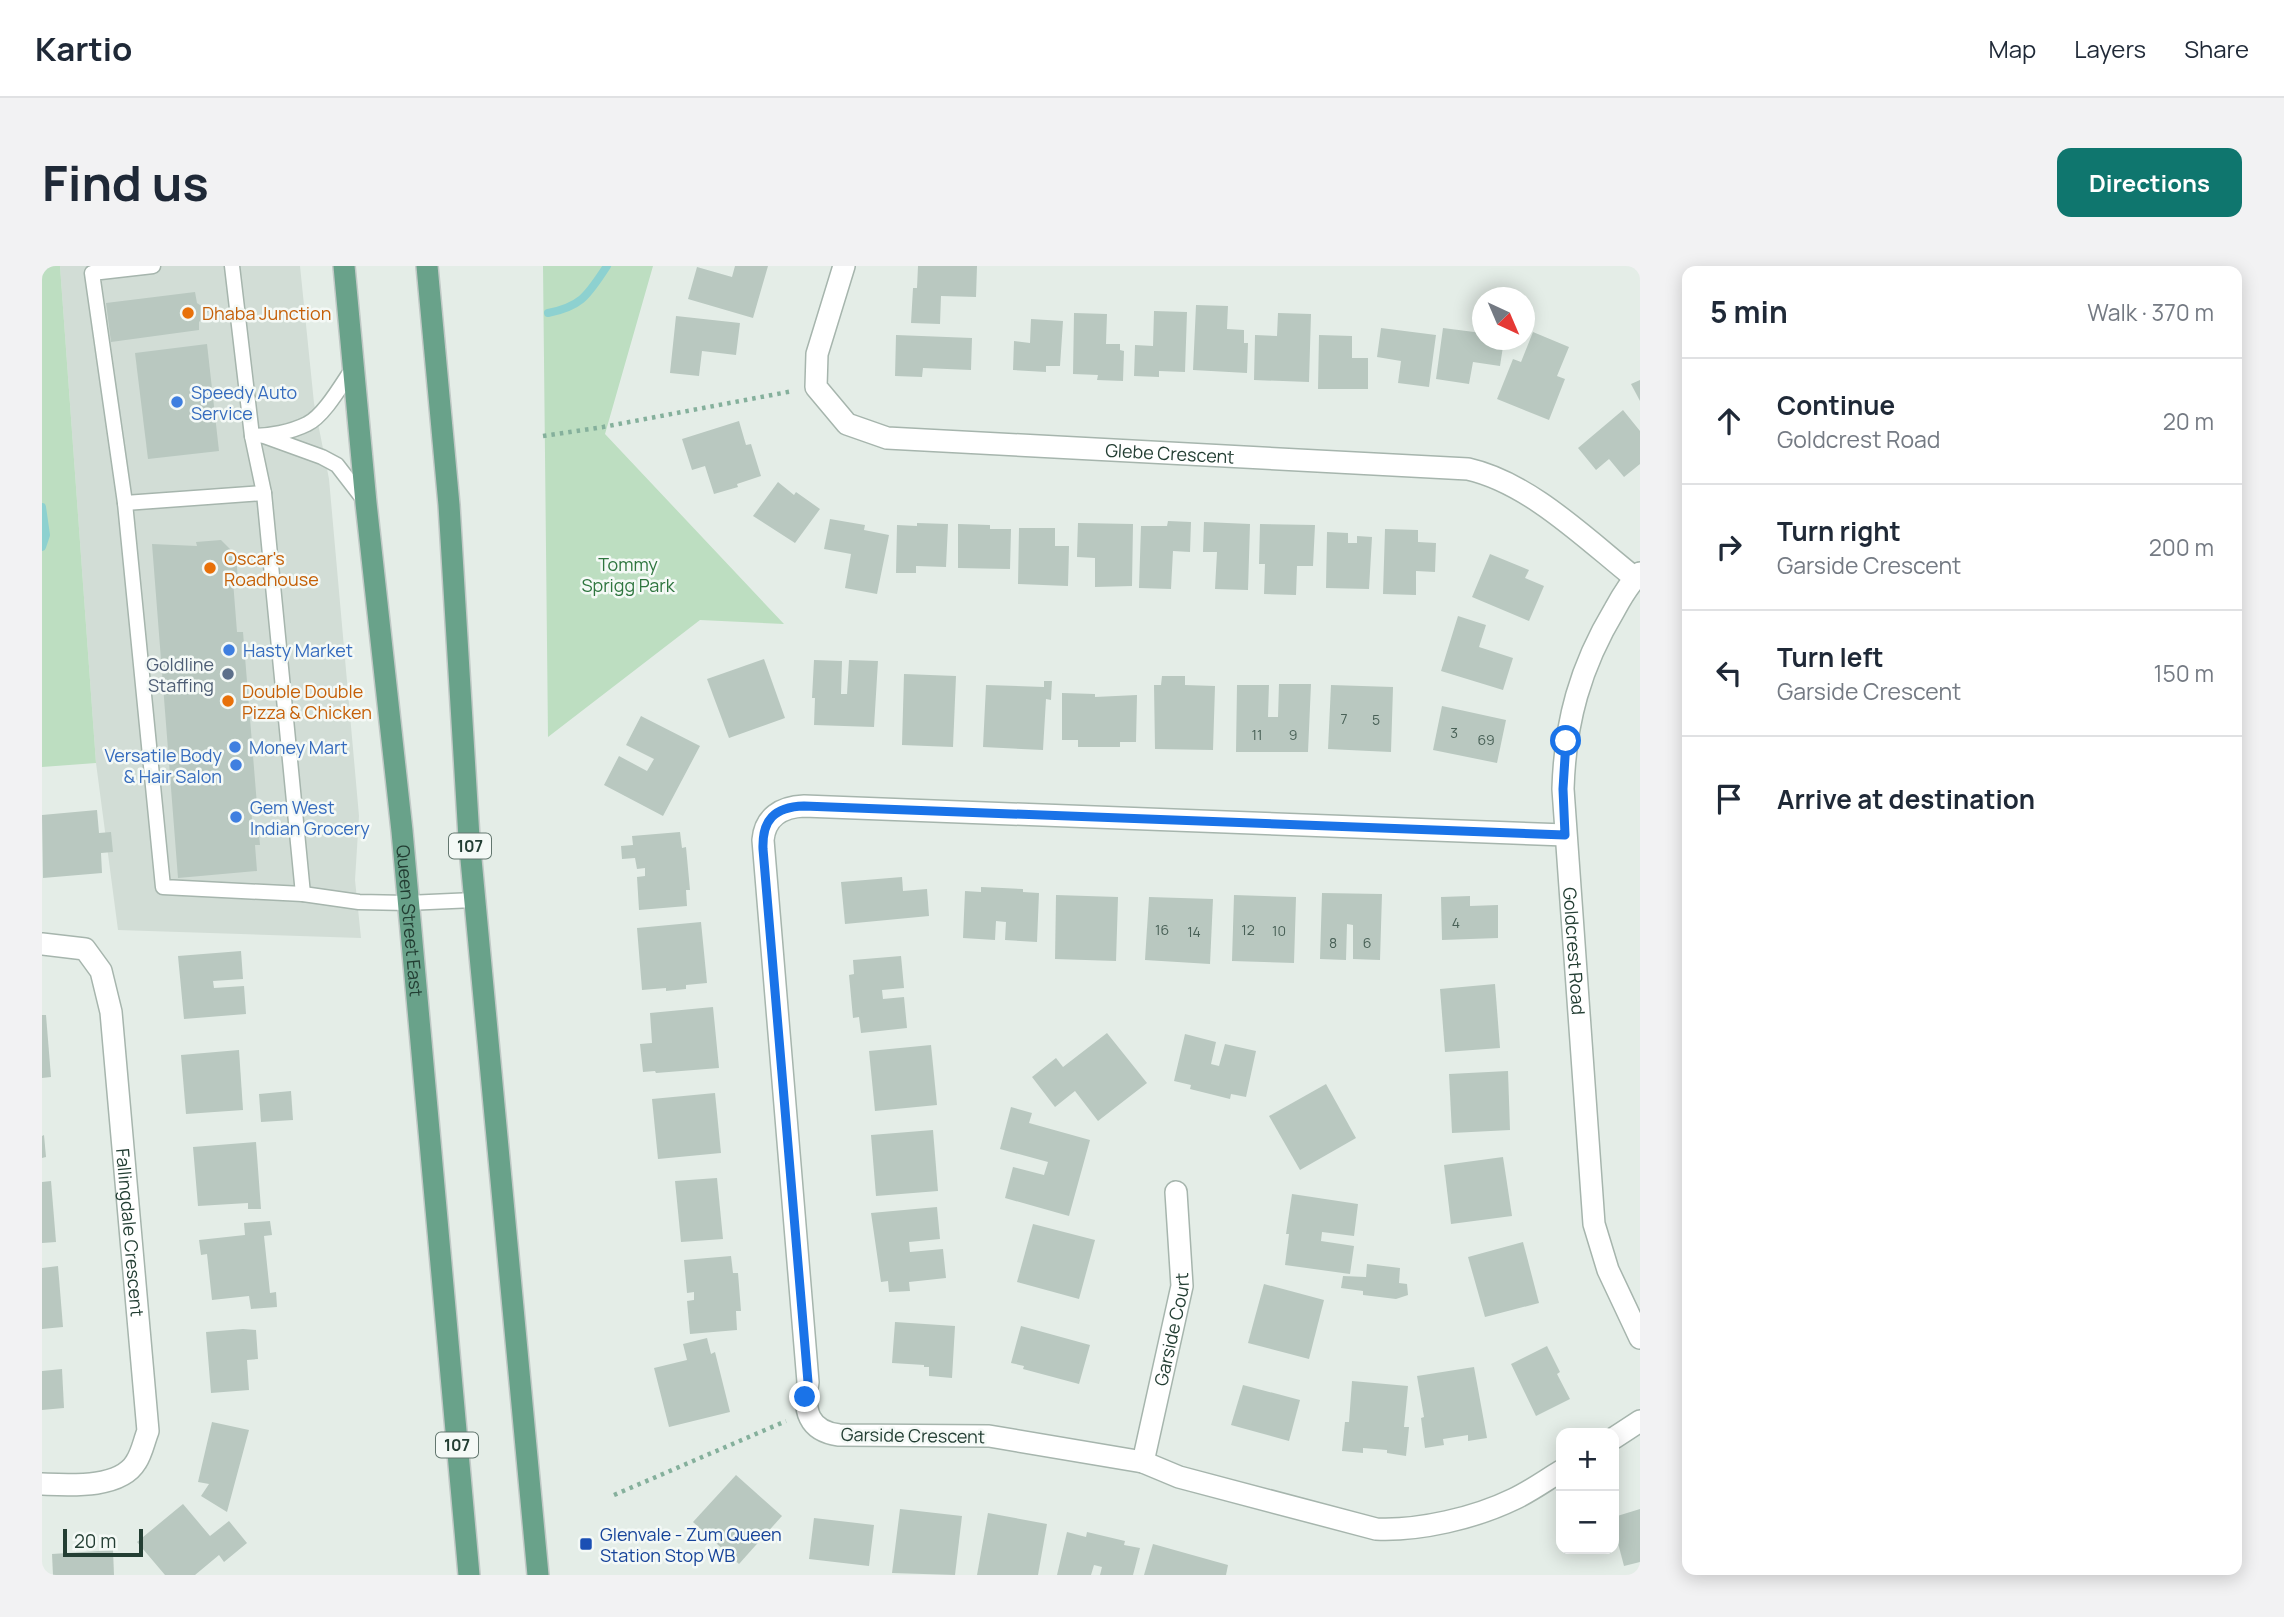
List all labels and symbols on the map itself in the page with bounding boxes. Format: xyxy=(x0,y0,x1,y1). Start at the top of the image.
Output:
north arrow xyxy=(1472,287,1535,350)
place label: Dhaba Junction xyxy=(202,301,331,325)
marker: Dhaba Junction xyxy=(180,305,196,321)
place label: Speedy Auto Service xyxy=(191,380,297,425)
marker: Speedy Auto Service xyxy=(169,394,185,410)
street label: Glebe Crescent xyxy=(1105,438,1235,469)
place label: Oscar's Roadhouse xyxy=(224,546,319,591)
park label: Tommy Sprigg Park xyxy=(581,552,676,597)
marker: Oscar's Roadhouse xyxy=(202,560,218,576)
place label: Hasty Market xyxy=(243,638,353,662)
marker: Hasty Market xyxy=(221,642,237,658)
place label: Goldline Staffing xyxy=(146,652,214,697)
marker: Goldline Staffing xyxy=(220,666,236,682)
place label: Double Double Pizza & Chicken xyxy=(242,679,372,724)
marker: Double Double Pizza & Chicken xyxy=(220,693,236,709)
house number: 7 xyxy=(1340,709,1348,728)
house number: 5 xyxy=(1372,710,1380,729)
house number: 3 xyxy=(1450,723,1458,742)
house number: 11 xyxy=(1252,725,1262,744)
house number: 9 xyxy=(1289,725,1297,744)
route start xyxy=(1550,725,1581,756)
house number: 69 xyxy=(1477,730,1495,749)
place label: Money Mart xyxy=(249,735,348,759)
marker: Money Mart xyxy=(227,739,243,755)
place label: Versatile Body & Hair Salon xyxy=(105,743,222,788)
marker: Versatile Body & Hair Salon xyxy=(228,757,244,773)
place label: Gem West Indian Grocery xyxy=(250,795,370,840)
marker: Gem West Indian Grocery xyxy=(228,809,244,825)
road number: 107 xyxy=(449,834,491,859)
street label: Queen Street East xyxy=(391,844,429,998)
street label: Goldcrest Road xyxy=(1558,886,1591,1016)
house number: 4 xyxy=(1452,913,1460,932)
house number: 16 xyxy=(1155,920,1169,939)
house number: 12 xyxy=(1241,920,1255,939)
house number: 10 xyxy=(1272,921,1286,940)
house number: 14 xyxy=(1187,922,1201,941)
house number: 8 xyxy=(1329,933,1337,952)
house number: 6 xyxy=(1363,933,1371,952)
street label: Fallingdale Crescent xyxy=(111,1147,150,1318)
street label: Garside Court xyxy=(1148,1272,1194,1388)
route end xyxy=(789,1381,820,1412)
street label: Garside Crescent xyxy=(841,1422,985,1448)
road number: 107 xyxy=(436,1432,478,1457)
place label: Glenvale - Zum Queen Station Stop WB xyxy=(600,1522,782,1567)
scale bar xyxy=(63,1526,144,1558)
marker: Glenvale - Zum Queen Station Stop WB xyxy=(578,1536,594,1552)

